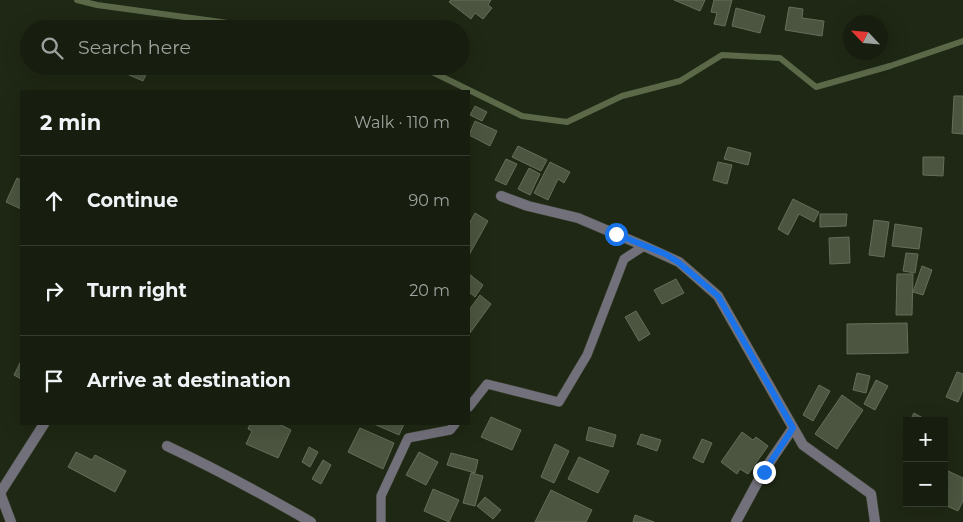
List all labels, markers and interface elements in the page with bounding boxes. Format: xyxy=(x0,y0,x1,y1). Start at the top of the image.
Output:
north arrow xyxy=(843,15,888,60)
search box xyxy=(20,20,470,75)
icon: search xyxy=(38,34,66,62)
text: Search here xyxy=(78,36,191,59)
text: 2 min xyxy=(40,110,101,135)
text: Walk · 110 m xyxy=(354,113,450,132)
icon: ahead xyxy=(40,187,68,215)
text: Continue xyxy=(87,189,178,212)
text: 90 m xyxy=(408,191,450,210)
route start xyxy=(605,223,628,246)
icon: right xyxy=(40,277,68,305)
text: Turn right xyxy=(87,279,187,302)
text: 20 m xyxy=(409,281,450,300)
icon: arrive xyxy=(40,367,68,395)
text: Arrive at destination xyxy=(87,369,291,392)
map controls xyxy=(903,417,948,507)
button: + xyxy=(903,417,948,462)
route end xyxy=(753,461,776,484)
button: − xyxy=(903,462,948,507)

